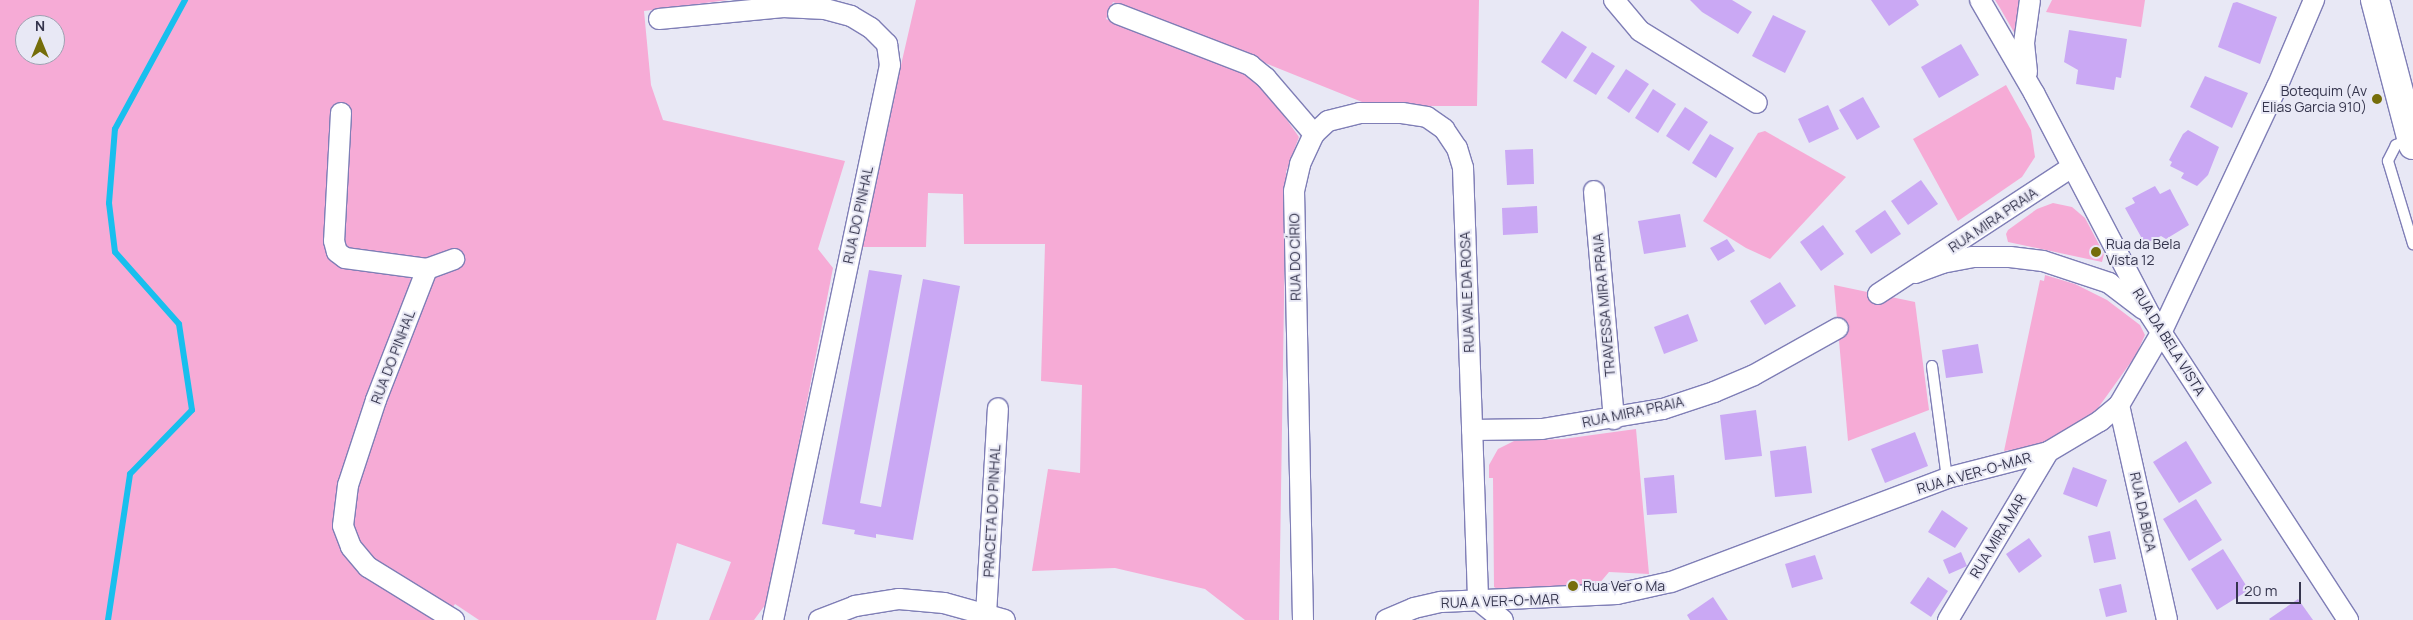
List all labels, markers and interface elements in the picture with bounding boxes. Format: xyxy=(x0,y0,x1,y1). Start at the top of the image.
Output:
north arrow xyxy=(15,15,65,65)
text: N xyxy=(35,16,45,35)
place label: Botequim (Av Elias Garcia 910) xyxy=(2262,83,2367,115)
marker: Botequim (Av Elias Garcia 910) xyxy=(2371,93,2383,105)
street label: RUA DO PINHAL xyxy=(839,165,877,265)
street label: RUA MIRA PRAIA xyxy=(1945,184,2041,256)
street label: RUA DO CÍRIO xyxy=(1286,213,1304,301)
street label: RUA VALE DA ROSA xyxy=(1456,231,1478,353)
street label: TRAVESSA MIRA PRAIA xyxy=(1589,232,1619,378)
place label: Rua da Bela Vista 12 xyxy=(2106,236,2180,268)
marker: Rua da Bela Vista 12 xyxy=(2090,246,2102,258)
street label: RUA DA BELA VISTA xyxy=(2129,285,2209,399)
street label: RUA DO PINHAL xyxy=(367,308,419,406)
street label: RUA MIRA PRAIA xyxy=(1581,393,1685,431)
street label: PRACETA DO PINHAL xyxy=(980,444,1004,578)
street label: RUA A VER-O-MAR xyxy=(1915,449,2033,497)
street label: RUA DA BICA xyxy=(2126,471,2160,553)
street label: RUA MIRA MAR xyxy=(1966,491,2030,581)
scale bar xyxy=(2238,572,2303,604)
place label: Rua Ver o Ma xyxy=(1583,578,1665,594)
marker: Rua Ver o Ma xyxy=(1567,580,1579,592)
text: 20 m xyxy=(2244,580,2277,601)
street label: RUA A VER-O-MAR xyxy=(1441,591,1559,611)

